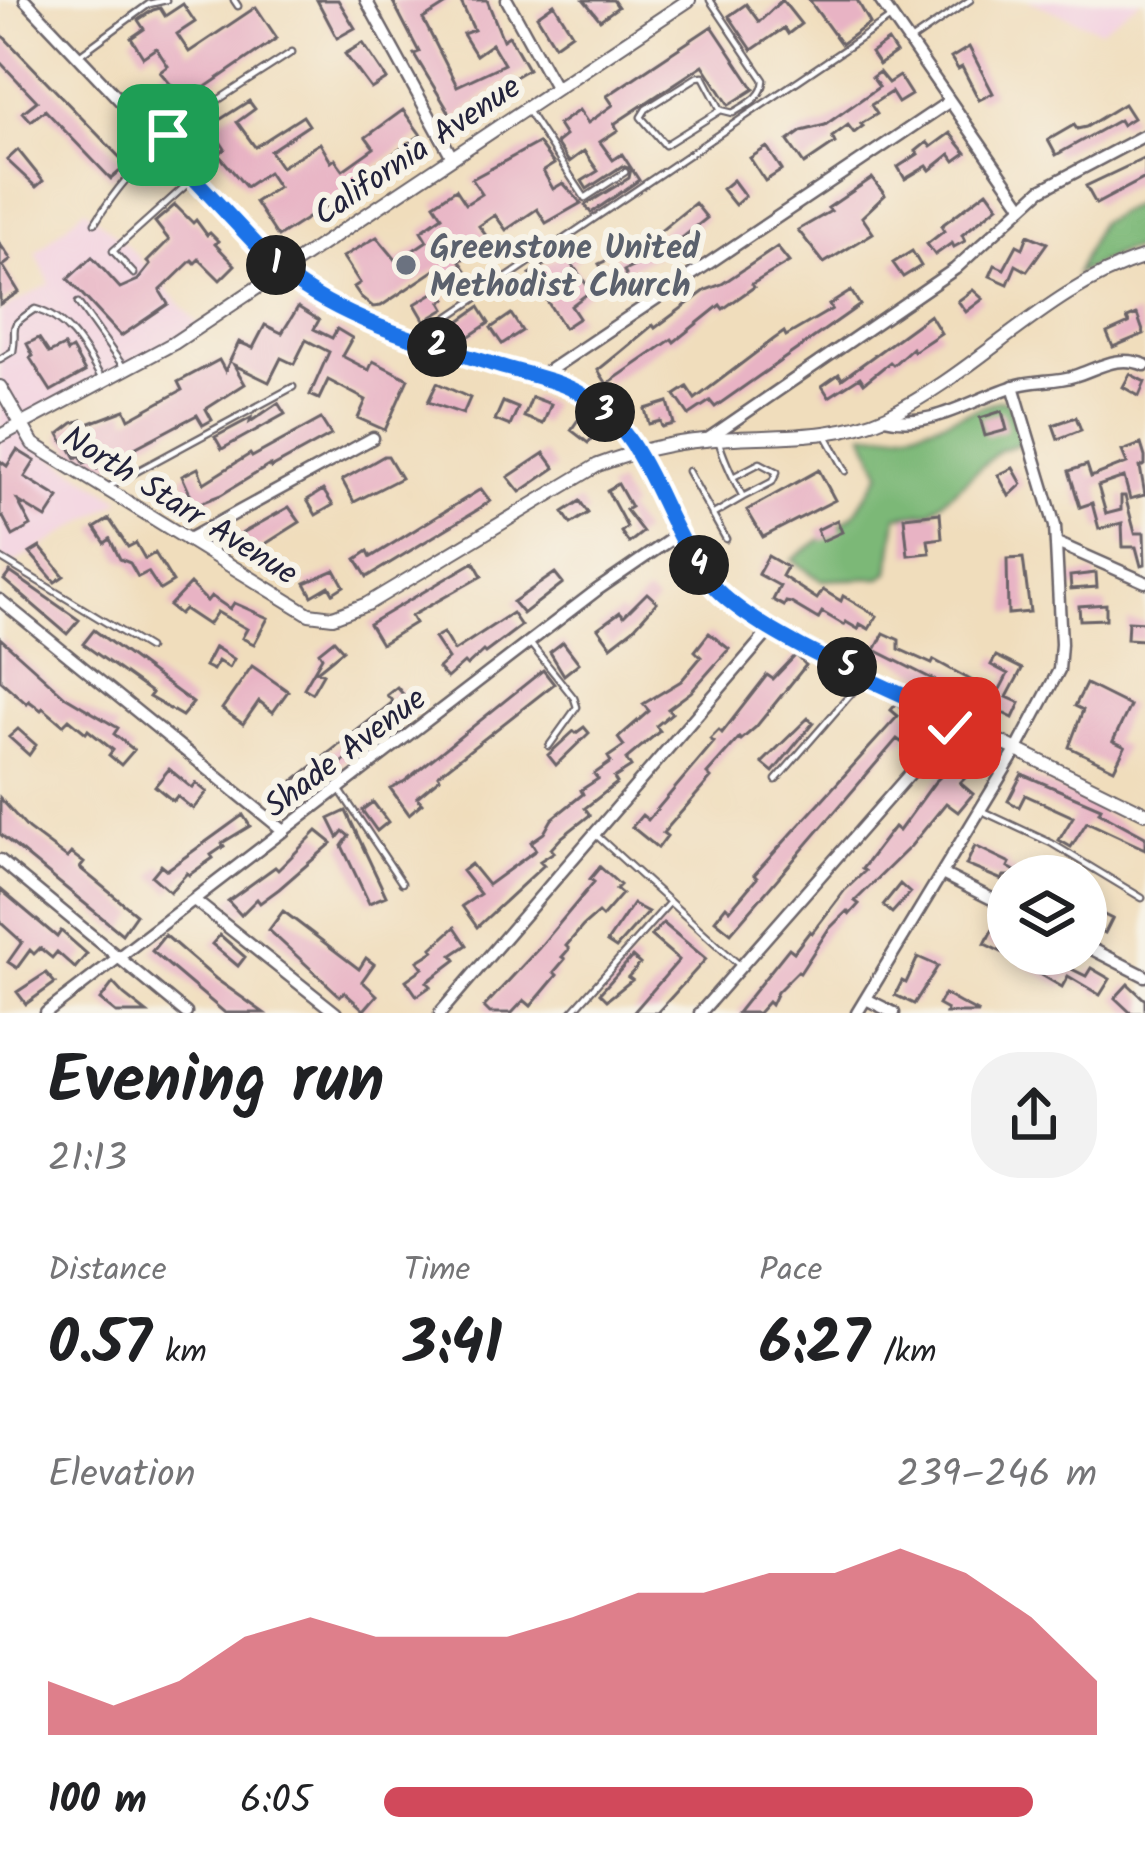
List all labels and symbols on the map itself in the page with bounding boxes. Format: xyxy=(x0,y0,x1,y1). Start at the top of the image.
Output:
street label: California Avenue xyxy=(303,63,533,241)
pin xyxy=(117,84,219,186)
place label: Greenstone United Methodist Church xyxy=(430,223,701,314)
pin: 1 xyxy=(246,235,306,295)
marker: Greenstone United Methodist Church xyxy=(393,252,419,278)
pin: 2 xyxy=(407,317,467,377)
pin: 3 xyxy=(575,382,635,442)
street label: North Starr Avenue xyxy=(51,413,308,601)
pin: 4 xyxy=(669,535,729,595)
pin: 5 xyxy=(817,637,877,697)
street label: Shade Avenue xyxy=(253,675,439,833)
pin xyxy=(899,677,1001,779)

